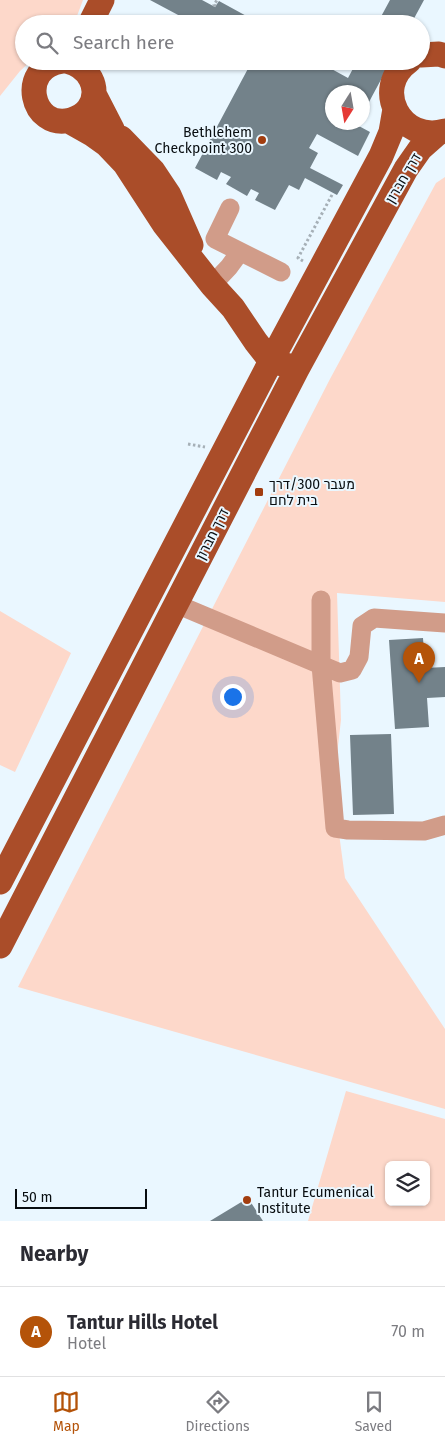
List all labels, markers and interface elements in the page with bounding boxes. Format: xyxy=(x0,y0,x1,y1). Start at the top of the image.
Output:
search box xyxy=(15,15,430,70)
icon: search xyxy=(33,29,61,57)
text: Search here xyxy=(73,31,174,54)
north arrow xyxy=(325,85,370,130)
place label: Bethlehem Checkpoint 300 xyxy=(155,124,252,157)
marker: Bethlehem Checkpoint 300 xyxy=(256,134,268,146)
street label: דרך חברון xyxy=(382,150,425,207)
place label: מעבר 300/דרך בית לחם xyxy=(269,476,355,509)
marker: מעבר 300/דרך בית לחם xyxy=(253,486,265,498)
street label: דרך חברון xyxy=(192,506,233,563)
pin: A xyxy=(403,642,435,683)
your location xyxy=(220,684,246,710)
map controls xyxy=(385,1161,430,1206)
button: layers xyxy=(385,1161,430,1206)
place label: Tantur Ecumenical Institute xyxy=(257,1184,374,1217)
scale bar xyxy=(15,1186,148,1209)
text: 50 m xyxy=(22,1189,53,1206)
marker: Tantur Ecumenical Institute xyxy=(241,1194,253,1206)
text: Nearby xyxy=(20,1241,88,1267)
text: Tantur Hills Hotel xyxy=(67,1311,218,1334)
text: A xyxy=(31,1322,41,1341)
text: 70 m xyxy=(391,1322,425,1341)
text: Hotel xyxy=(67,1334,106,1353)
tab: Map xyxy=(52,1388,80,1435)
tab: Directions xyxy=(185,1388,250,1435)
tab: Saved xyxy=(355,1388,393,1435)

